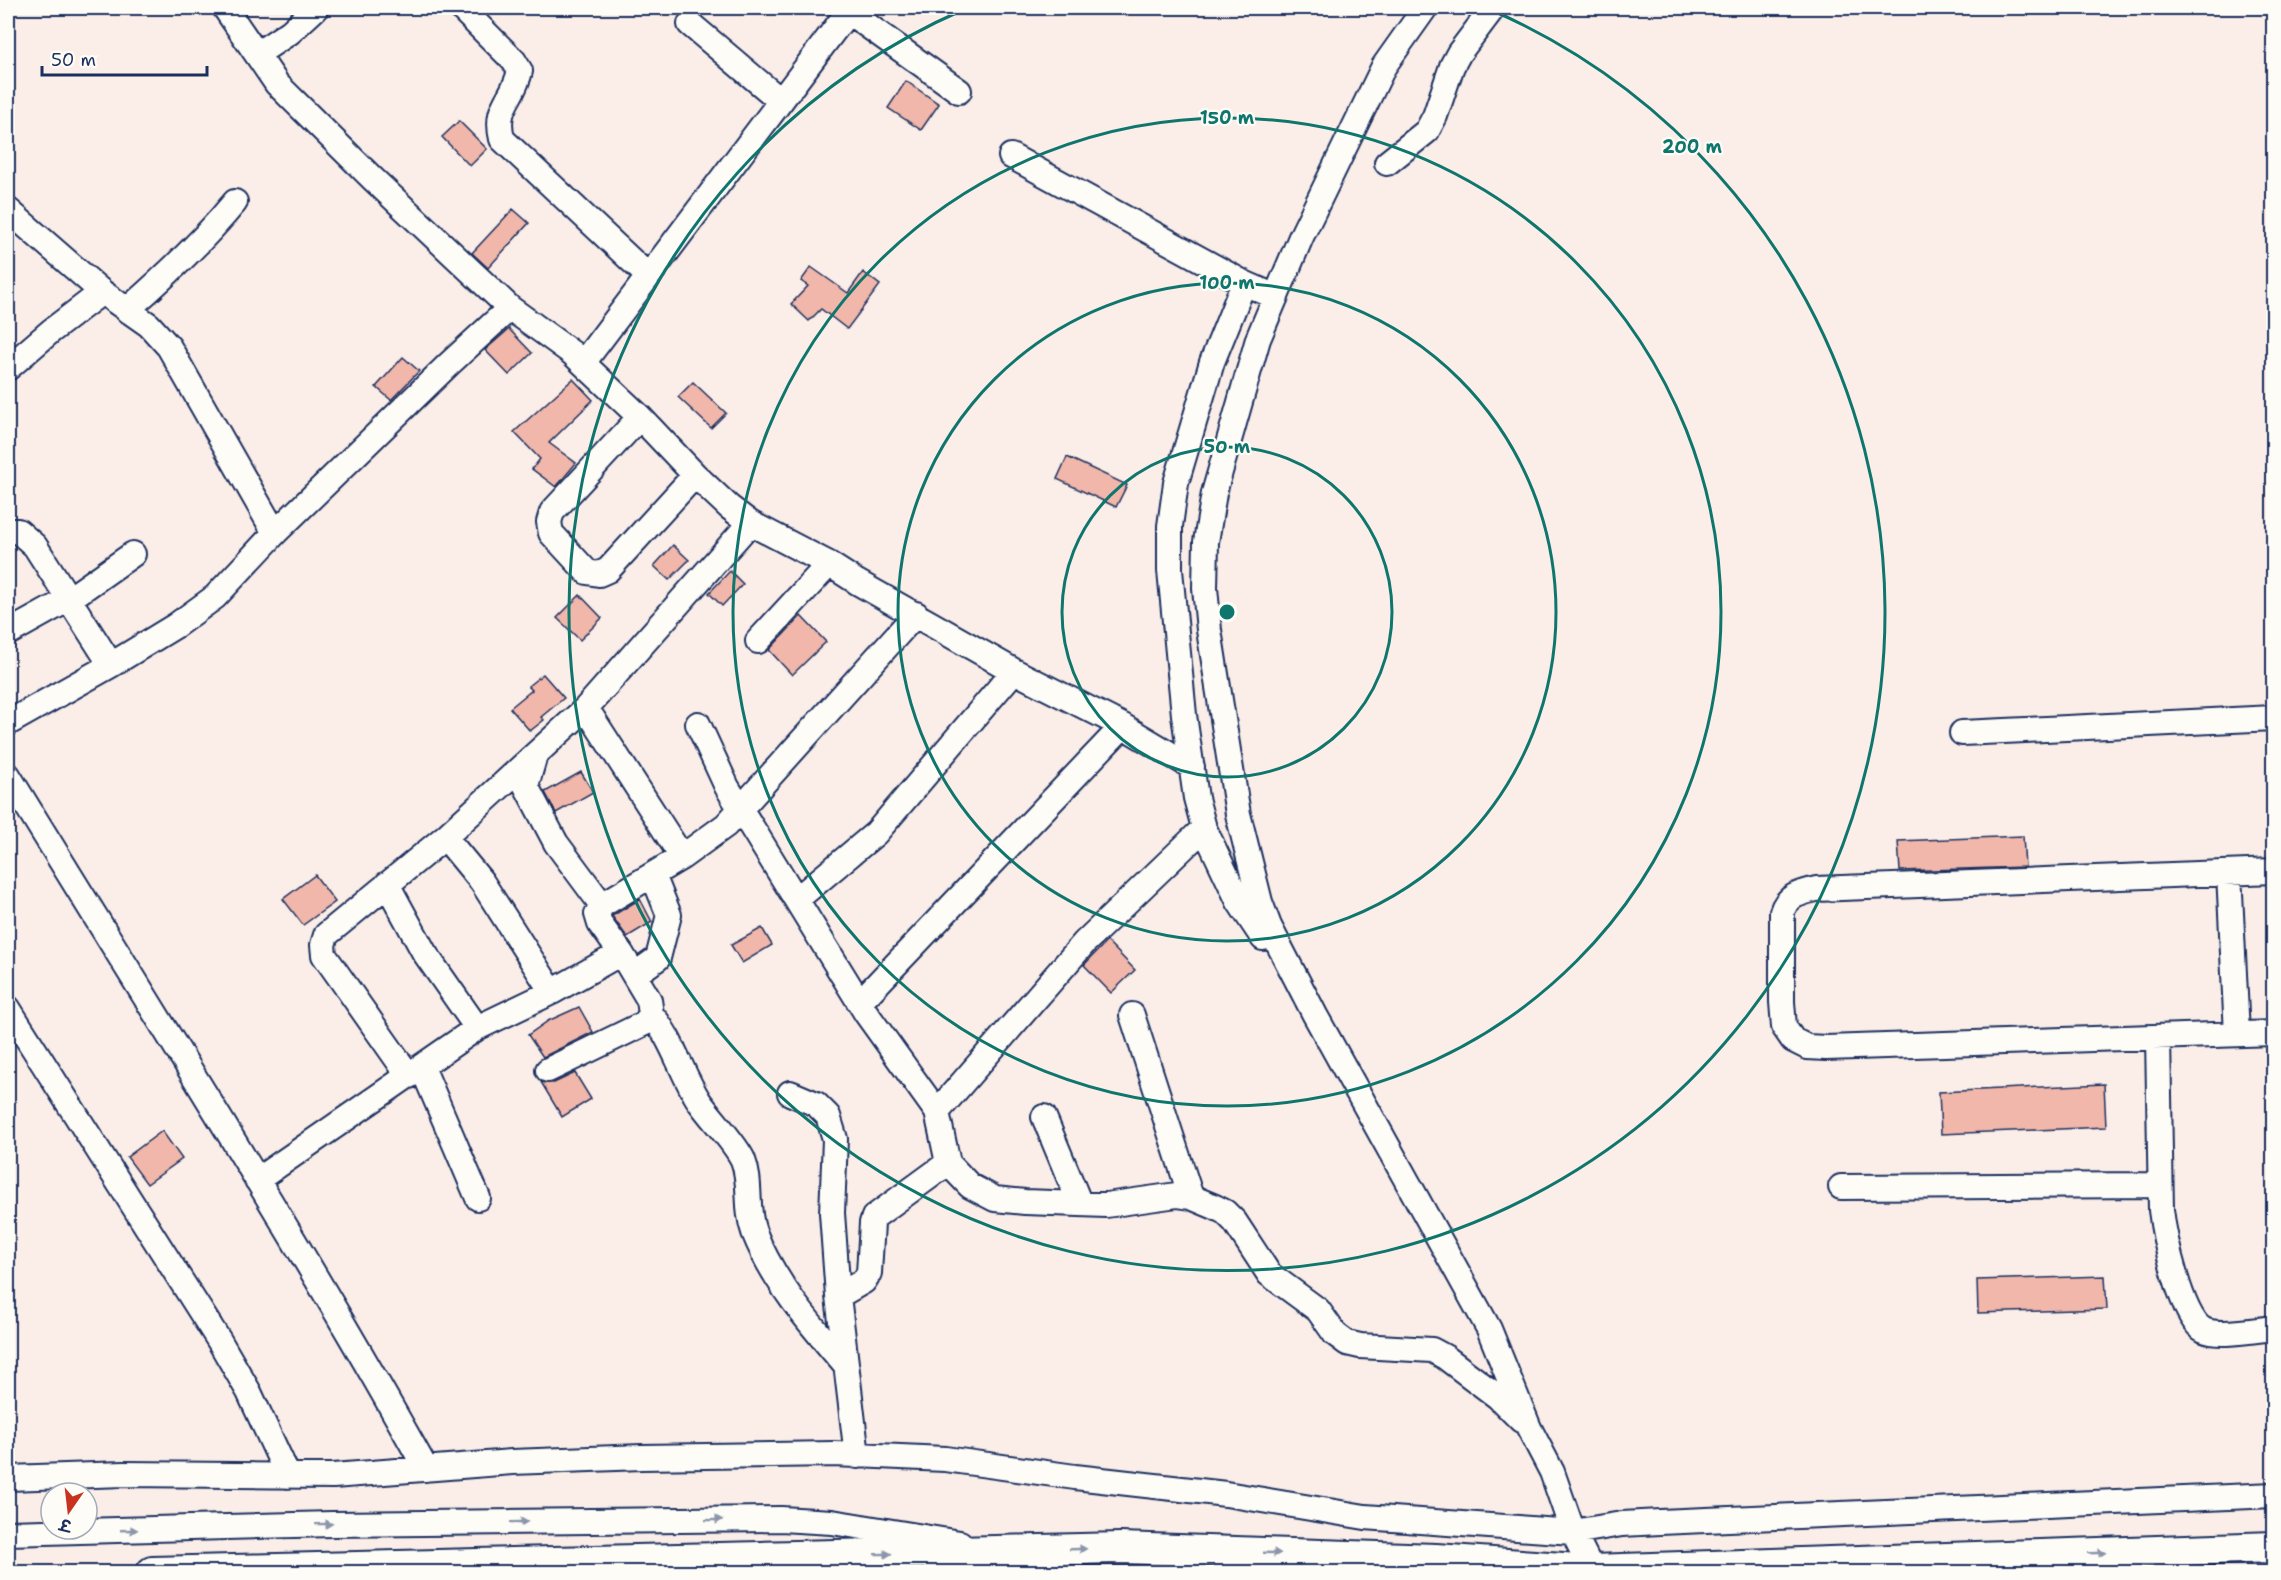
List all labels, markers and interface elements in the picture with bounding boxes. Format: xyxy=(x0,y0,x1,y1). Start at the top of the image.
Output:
scale bar xyxy=(42,39,207,77)
text: 50 m xyxy=(51,48,96,72)
text: 150 m xyxy=(1200,106,1255,130)
text: 200 m xyxy=(1662,135,1723,159)
text: 100 m xyxy=(1199,271,1255,295)
text: 50 m xyxy=(1204,435,1251,459)
centre of rings xyxy=(1217,602,1237,622)
north arrow xyxy=(39,1481,99,1541)
text: उ xyxy=(56,1513,75,1537)
one-way arrow xyxy=(704,1515,723,1524)
one-way arrow xyxy=(509,1517,528,1527)
one-way arrow xyxy=(314,1520,333,1529)
one-way arrow xyxy=(119,1525,138,1534)
one-way arrow xyxy=(1068,1544,1087,1554)
one-way arrow xyxy=(2087,1548,2106,1557)
one-way arrow xyxy=(873,1549,892,1559)
one-way arrow xyxy=(1263,1549,1282,1558)

